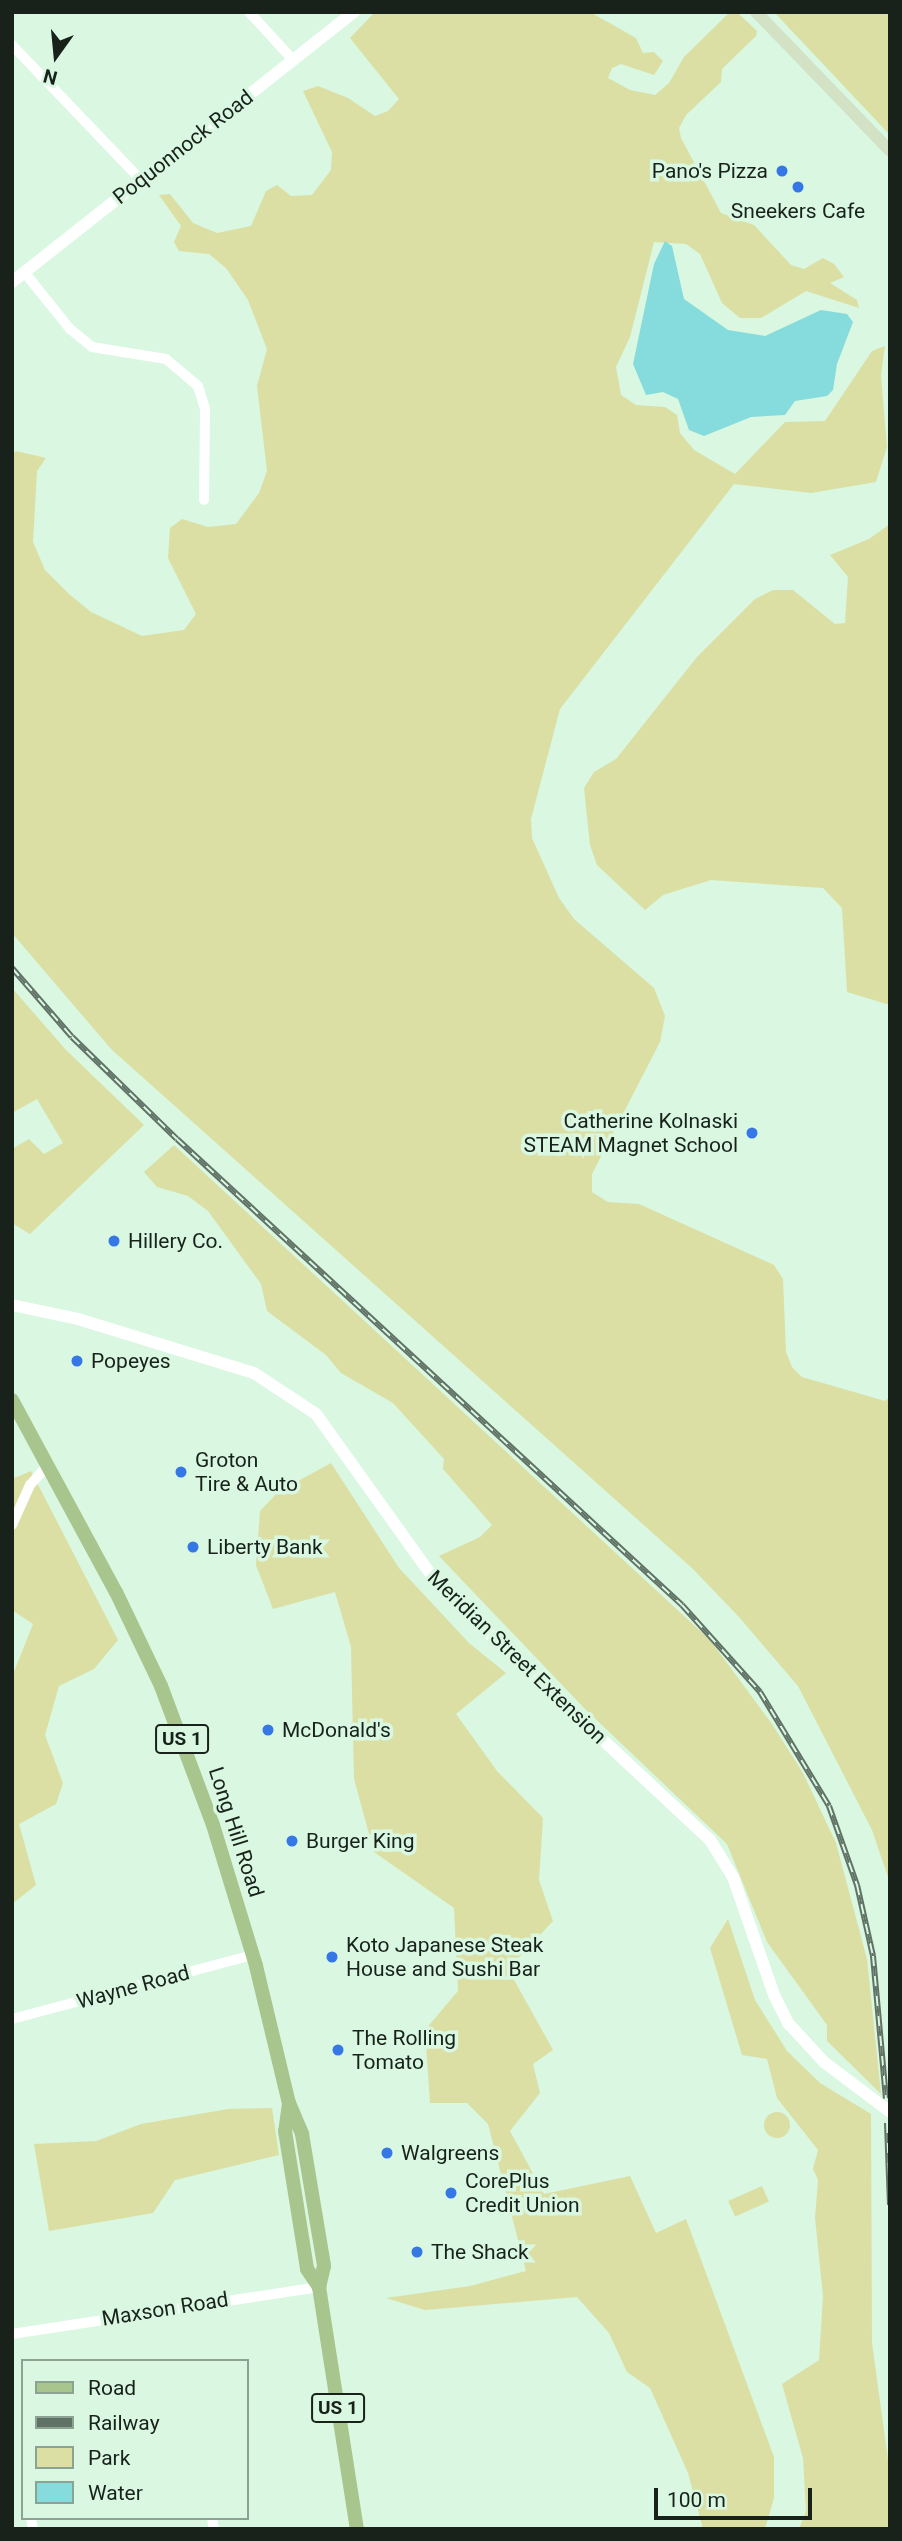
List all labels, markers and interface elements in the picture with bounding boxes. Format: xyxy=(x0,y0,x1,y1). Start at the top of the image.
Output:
north arrow xyxy=(21,21,91,91)
text: N xyxy=(41,64,60,90)
street label: Poquonnock Road xyxy=(108,85,258,209)
place label: Pano's Pizza xyxy=(652,158,768,184)
marker: Pano's Pizza xyxy=(774,163,790,179)
marker: Sneekers Cafe xyxy=(790,179,806,195)
place label: Sneekers Cafe xyxy=(731,198,865,224)
place label: Catherine Kolnaski STEAM Magnet School xyxy=(523,1108,738,1158)
marker: Catherine Kolnaski STEAM Magnet School xyxy=(744,1125,760,1141)
place label: Hillery Co. xyxy=(128,1228,223,1254)
marker: Hillery Co. xyxy=(106,1233,122,1249)
place label: Popeyes xyxy=(91,1348,171,1374)
marker: Popeyes xyxy=(69,1353,85,1369)
place label: Groton Tire & Auto xyxy=(195,1447,298,1497)
marker: Groton Tire & Auto xyxy=(173,1464,189,1480)
place label: Liberty Bank xyxy=(207,1534,323,1560)
marker: Liberty Bank xyxy=(185,1539,201,1555)
street label: Meridian Street Extension xyxy=(422,1565,612,1749)
place label: McDonald's xyxy=(282,1717,391,1743)
marker: McDonald's xyxy=(260,1722,276,1738)
road number: US 1 xyxy=(154,1723,210,1754)
street label: Long Hill Road xyxy=(203,1764,269,1900)
place label: Burger King xyxy=(306,1828,415,1854)
marker: Burger King xyxy=(284,1833,300,1849)
place label: Koto Japanese Steak House and Sushi Bar xyxy=(346,1932,543,1982)
marker: Koto Japanese Steak House and Sushi Bar xyxy=(324,1949,340,1965)
street label: Wayne Road xyxy=(74,1960,192,2014)
place label: The Rolling Tomato xyxy=(352,2025,456,2075)
marker: The Rolling Tomato xyxy=(330,2042,346,2058)
place label: Walgreens xyxy=(401,2140,499,2166)
marker: Walgreens xyxy=(379,2145,395,2161)
place label: CorePlus Credit Union xyxy=(465,2168,580,2218)
marker: CorePlus Credit Union xyxy=(443,2185,459,2201)
place label: The Shack xyxy=(431,2239,529,2265)
marker: The Shack xyxy=(409,2244,425,2260)
street label: Maxson Road xyxy=(100,2287,230,2331)
legend xyxy=(21,2359,248,2520)
text: Road xyxy=(88,2376,136,2400)
road number: US 1 xyxy=(310,2392,366,2424)
text: Railway xyxy=(88,2411,160,2435)
text: Park xyxy=(88,2446,130,2470)
scale bar xyxy=(657,2474,814,2518)
text: Water xyxy=(88,2481,143,2505)
text: 100 m xyxy=(667,2488,726,2512)

